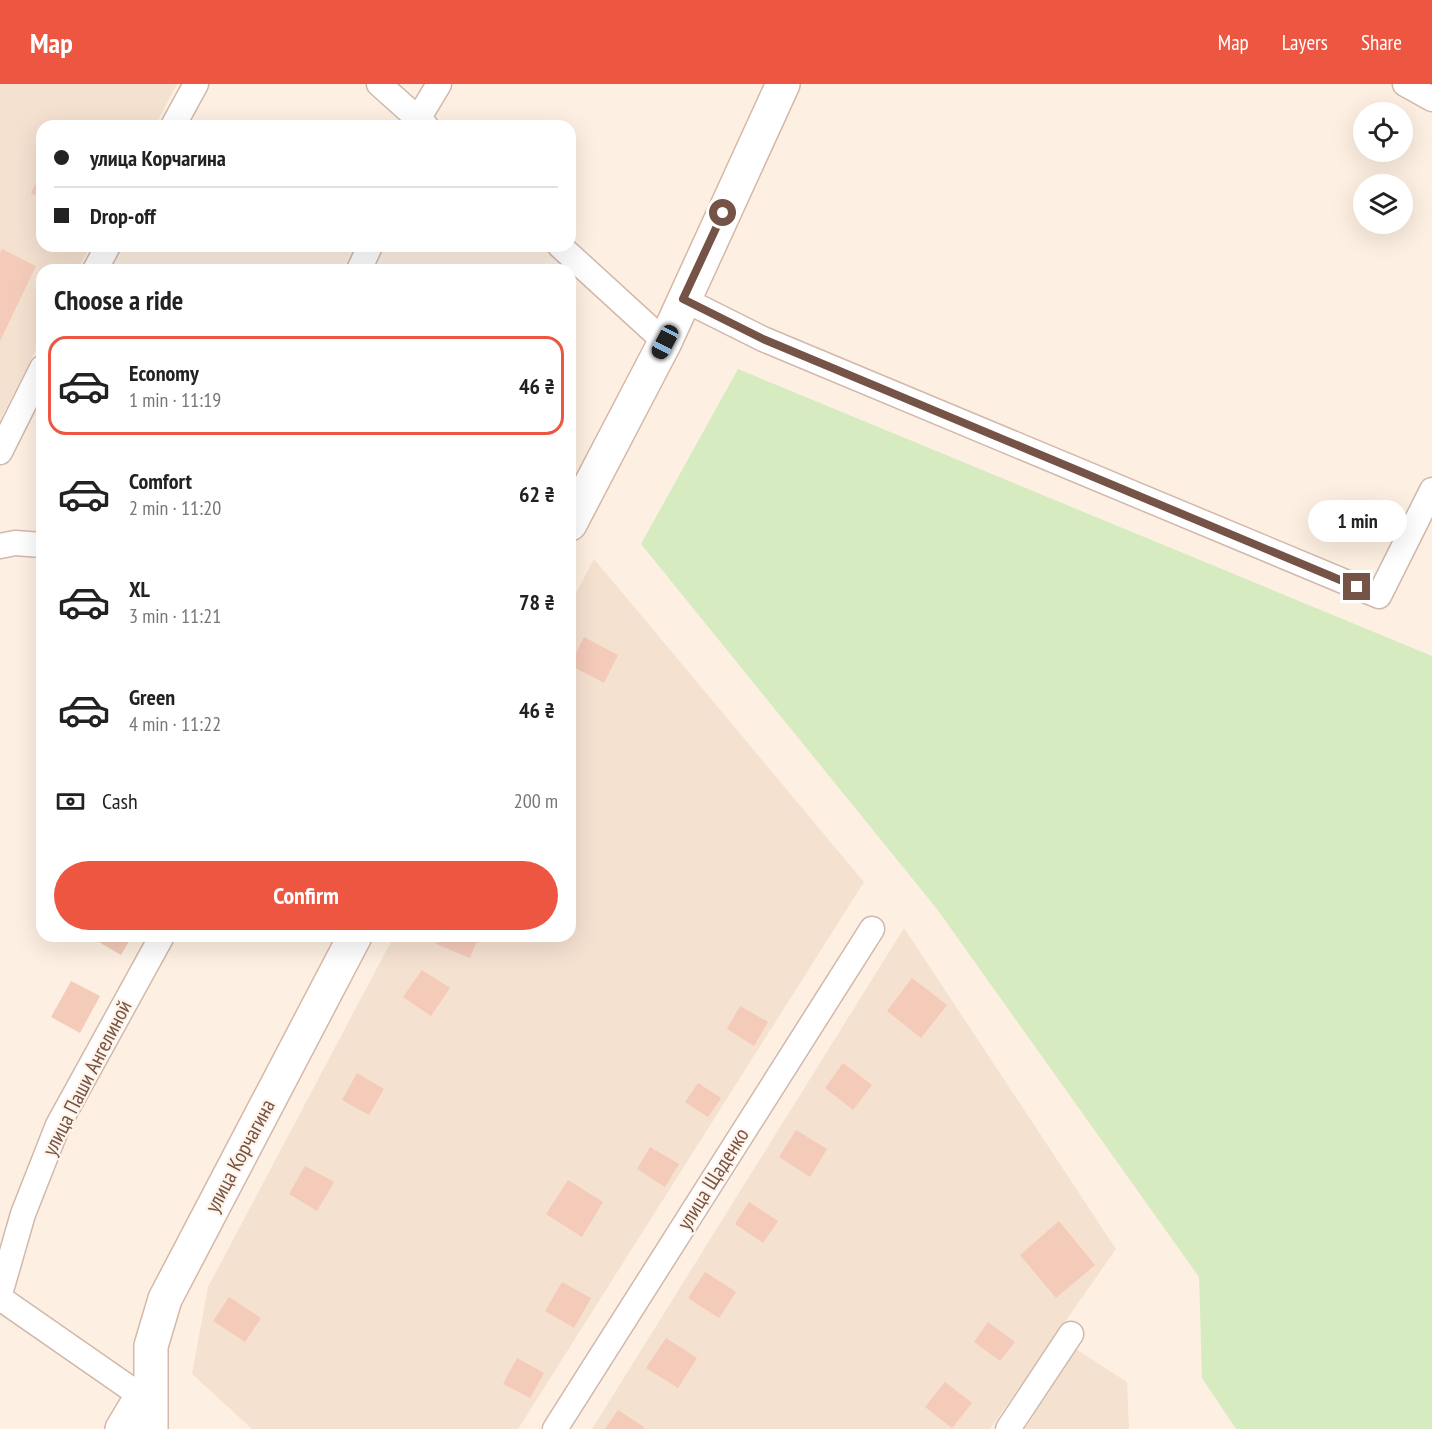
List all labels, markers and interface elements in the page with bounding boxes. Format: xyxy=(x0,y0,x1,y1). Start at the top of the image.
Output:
text: Map xyxy=(30,24,73,61)
text: Map xyxy=(1218,29,1249,56)
text: Layers xyxy=(1282,29,1328,56)
text: Share xyxy=(1361,29,1402,56)
map controls xyxy=(1353,102,1413,234)
button: locate xyxy=(1353,102,1413,162)
text: улица Корчагина xyxy=(90,144,226,172)
button: layers xyxy=(1353,174,1413,234)
route start xyxy=(709,199,736,226)
text: Drop-off xyxy=(90,202,156,230)
text: Choose a ride xyxy=(54,283,183,317)
car xyxy=(649,322,681,362)
icon: car xyxy=(57,359,111,413)
text: Economy xyxy=(129,359,199,387)
text: 46 ₴ xyxy=(519,372,555,400)
text: 1 min · 11:19 xyxy=(129,387,221,413)
icon: car xyxy=(57,467,111,521)
text: Comfort xyxy=(129,467,192,495)
text: 62 ₴ xyxy=(519,480,555,508)
text: 2 min · 11:20 xyxy=(129,495,221,521)
callout: 1 min xyxy=(1308,500,1406,542)
text: 1 min xyxy=(1337,508,1378,534)
route end xyxy=(1343,573,1370,600)
icon: car xyxy=(57,575,111,629)
text: XL xyxy=(129,575,150,603)
text: 78 ₴ xyxy=(519,588,555,616)
text: 3 min · 11:21 xyxy=(129,603,221,629)
icon: car xyxy=(57,683,111,737)
text: Green xyxy=(129,683,175,711)
text: 46 ₴ xyxy=(519,696,555,724)
text: 4 min · 11:22 xyxy=(129,711,221,737)
icon: cash xyxy=(54,785,87,818)
text: Cash xyxy=(102,787,138,815)
text: 200 m xyxy=(514,788,558,814)
button: Confirm xyxy=(54,861,558,930)
street label: улица Паши Ангелиной xyxy=(36,995,137,1160)
street label: улица Корчагина xyxy=(198,1094,281,1217)
street label: улица Щаденко xyxy=(671,1123,755,1235)

